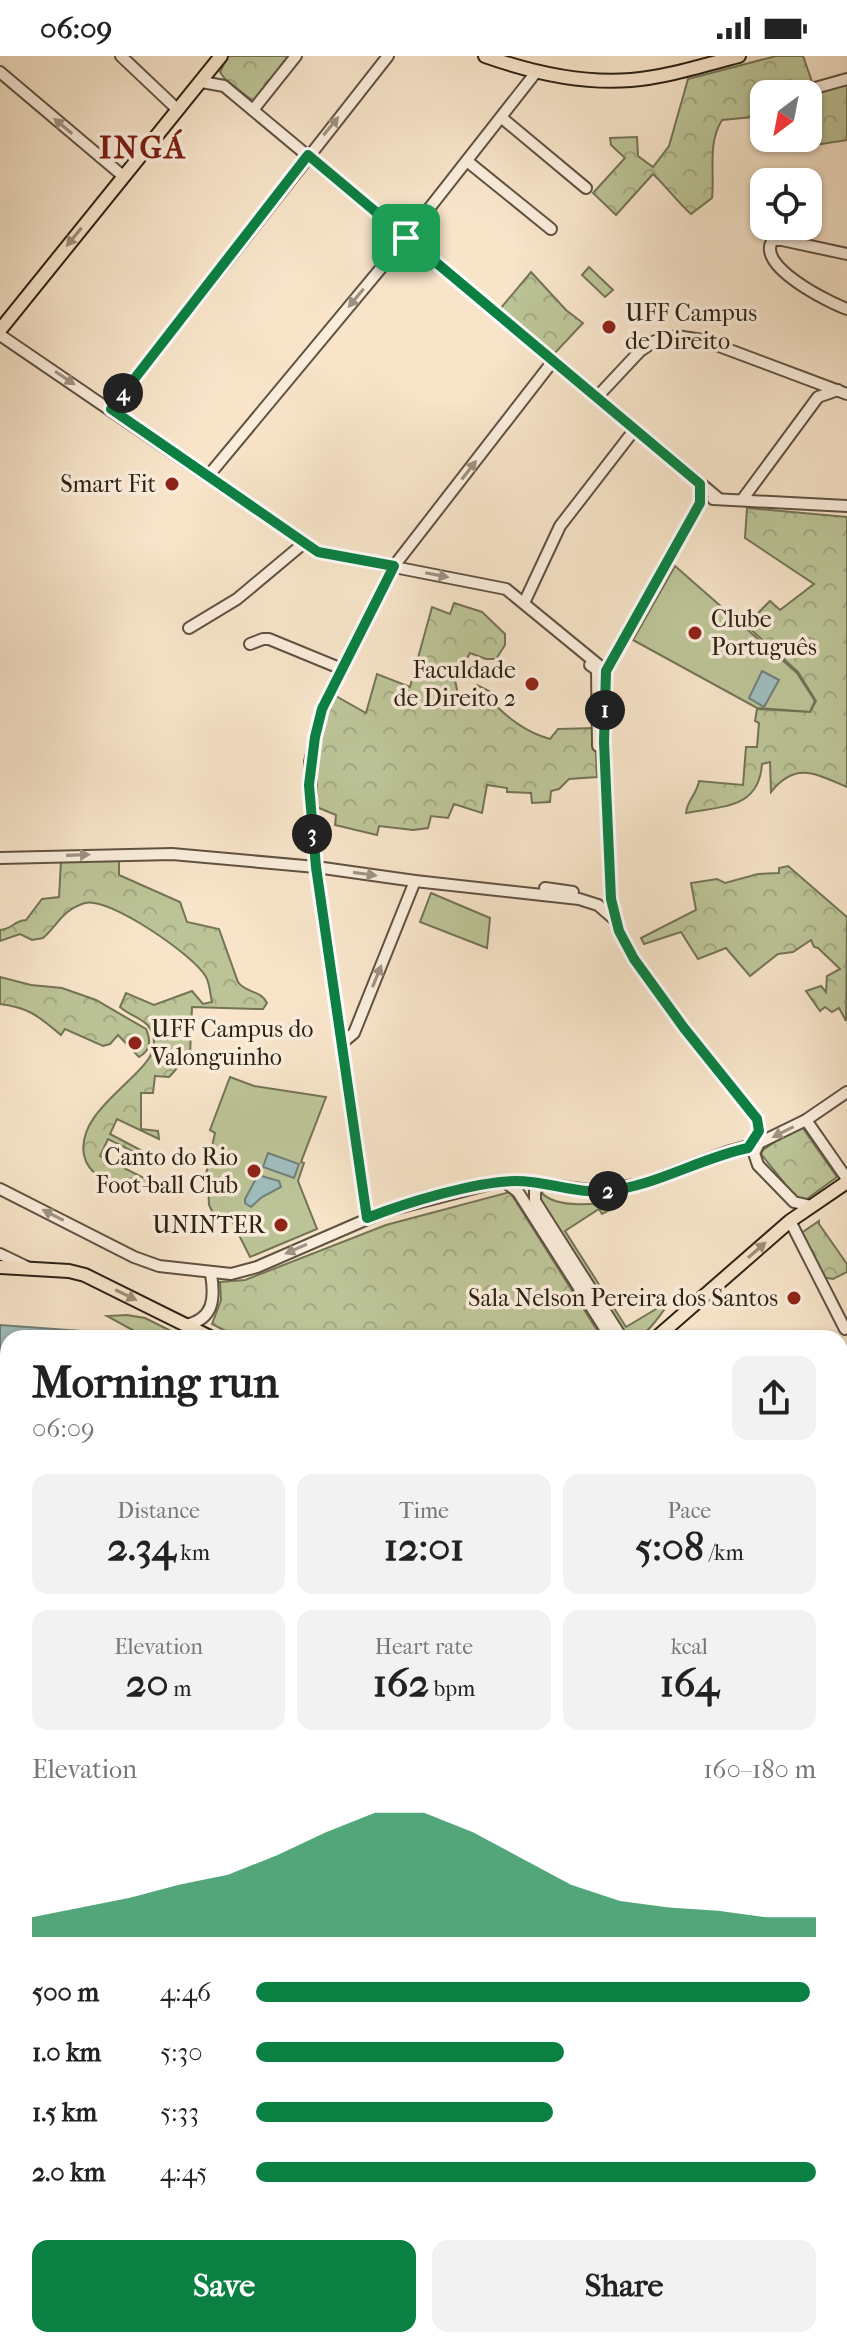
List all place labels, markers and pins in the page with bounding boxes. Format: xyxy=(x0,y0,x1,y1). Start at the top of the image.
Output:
pin xyxy=(372,204,440,272)
place label: UFF Campus de Direito xyxy=(625,299,757,355)
marker: UFF Campus de Direito xyxy=(600,318,618,336)
pin: 4 xyxy=(103,373,143,413)
place label: Smart Fit xyxy=(60,470,156,498)
marker: Smart Fit xyxy=(163,475,181,493)
place label: Clube Português xyxy=(711,605,817,661)
marker: Clube Português xyxy=(686,624,704,642)
place label: Faculdade de Direito 2 xyxy=(393,656,516,712)
marker: Faculdade de Direito 2 xyxy=(523,675,541,693)
pin: 1 xyxy=(585,690,625,730)
pin: 3 xyxy=(292,814,332,854)
place label: UFF Campus do Valonguinho xyxy=(150,1015,313,1071)
marker: UFF Campus do Valonguinho xyxy=(126,1034,144,1052)
place label: Canto do Rio Foot-ball Club xyxy=(95,1143,238,1199)
marker: Canto do Rio Foot-ball Club xyxy=(245,1162,263,1180)
pin: 2 xyxy=(588,1171,628,1211)
place label: UNINTER xyxy=(152,1211,267,1239)
marker: UNINTER xyxy=(272,1216,290,1234)
place label: Sala Nelson Pereira dos Santos xyxy=(468,1284,778,1312)
marker: Sala Nelson Pereira dos Santos xyxy=(785,1289,803,1307)

